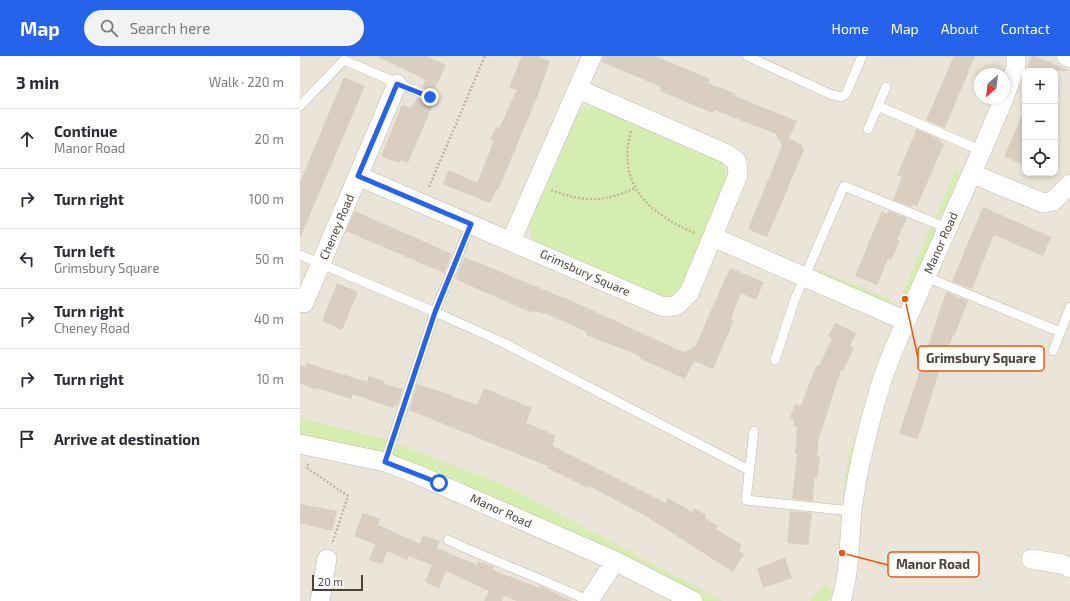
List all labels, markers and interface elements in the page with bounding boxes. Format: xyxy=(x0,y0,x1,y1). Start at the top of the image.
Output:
search box xyxy=(84,10,364,46)
text: Map xyxy=(20,17,60,40)
icon: search xyxy=(98,17,120,39)
text: Search here xyxy=(130,19,210,37)
text: Home xyxy=(832,20,869,37)
text: Map xyxy=(891,20,919,37)
text: About xyxy=(941,20,979,37)
text: Contact xyxy=(1001,20,1050,37)
north arrow xyxy=(974,68,1010,104)
map controls xyxy=(1022,68,1058,176)
button: + xyxy=(1022,68,1058,104)
text: 3 min xyxy=(16,72,59,92)
text: Walk · 220 m xyxy=(209,74,284,90)
route end xyxy=(421,88,439,106)
button: − xyxy=(1022,104,1058,140)
text: Continue xyxy=(54,122,117,140)
icon: ahead xyxy=(16,128,38,150)
text: 20 m xyxy=(255,131,284,147)
text: Manor Road xyxy=(54,140,125,156)
button: locate xyxy=(1022,140,1058,176)
icon: right xyxy=(16,188,38,210)
text: Turn right xyxy=(54,190,124,208)
text: 100 m xyxy=(249,191,284,207)
street label: Cheney Road xyxy=(316,192,356,262)
street label: Manor Road xyxy=(920,210,960,275)
text: Turn left xyxy=(54,242,115,260)
street label: Grimsbury Square xyxy=(538,246,633,298)
icon: left xyxy=(16,248,38,270)
text: 50 m xyxy=(255,251,284,267)
text: Grimsbury Square xyxy=(54,260,159,276)
text: Turn right xyxy=(54,302,124,320)
icon: right xyxy=(16,308,38,330)
text: 40 m xyxy=(254,311,284,327)
text: Cheney Road xyxy=(54,320,130,336)
callout: Grimsbury Square xyxy=(918,346,1044,371)
text: Grimsbury Square xyxy=(926,350,1036,366)
icon: right xyxy=(16,368,38,390)
text: Turn right xyxy=(54,370,124,388)
text: 10 m xyxy=(257,371,284,387)
icon: arrive xyxy=(16,428,38,450)
text: Arrive at destination xyxy=(54,430,200,448)
route start xyxy=(430,474,448,492)
street label: Manor Road xyxy=(469,490,534,530)
callout: Manor Road xyxy=(888,552,979,577)
text: Manor Road xyxy=(896,556,970,572)
scale bar xyxy=(312,573,363,592)
text: 20 m xyxy=(318,575,343,588)

